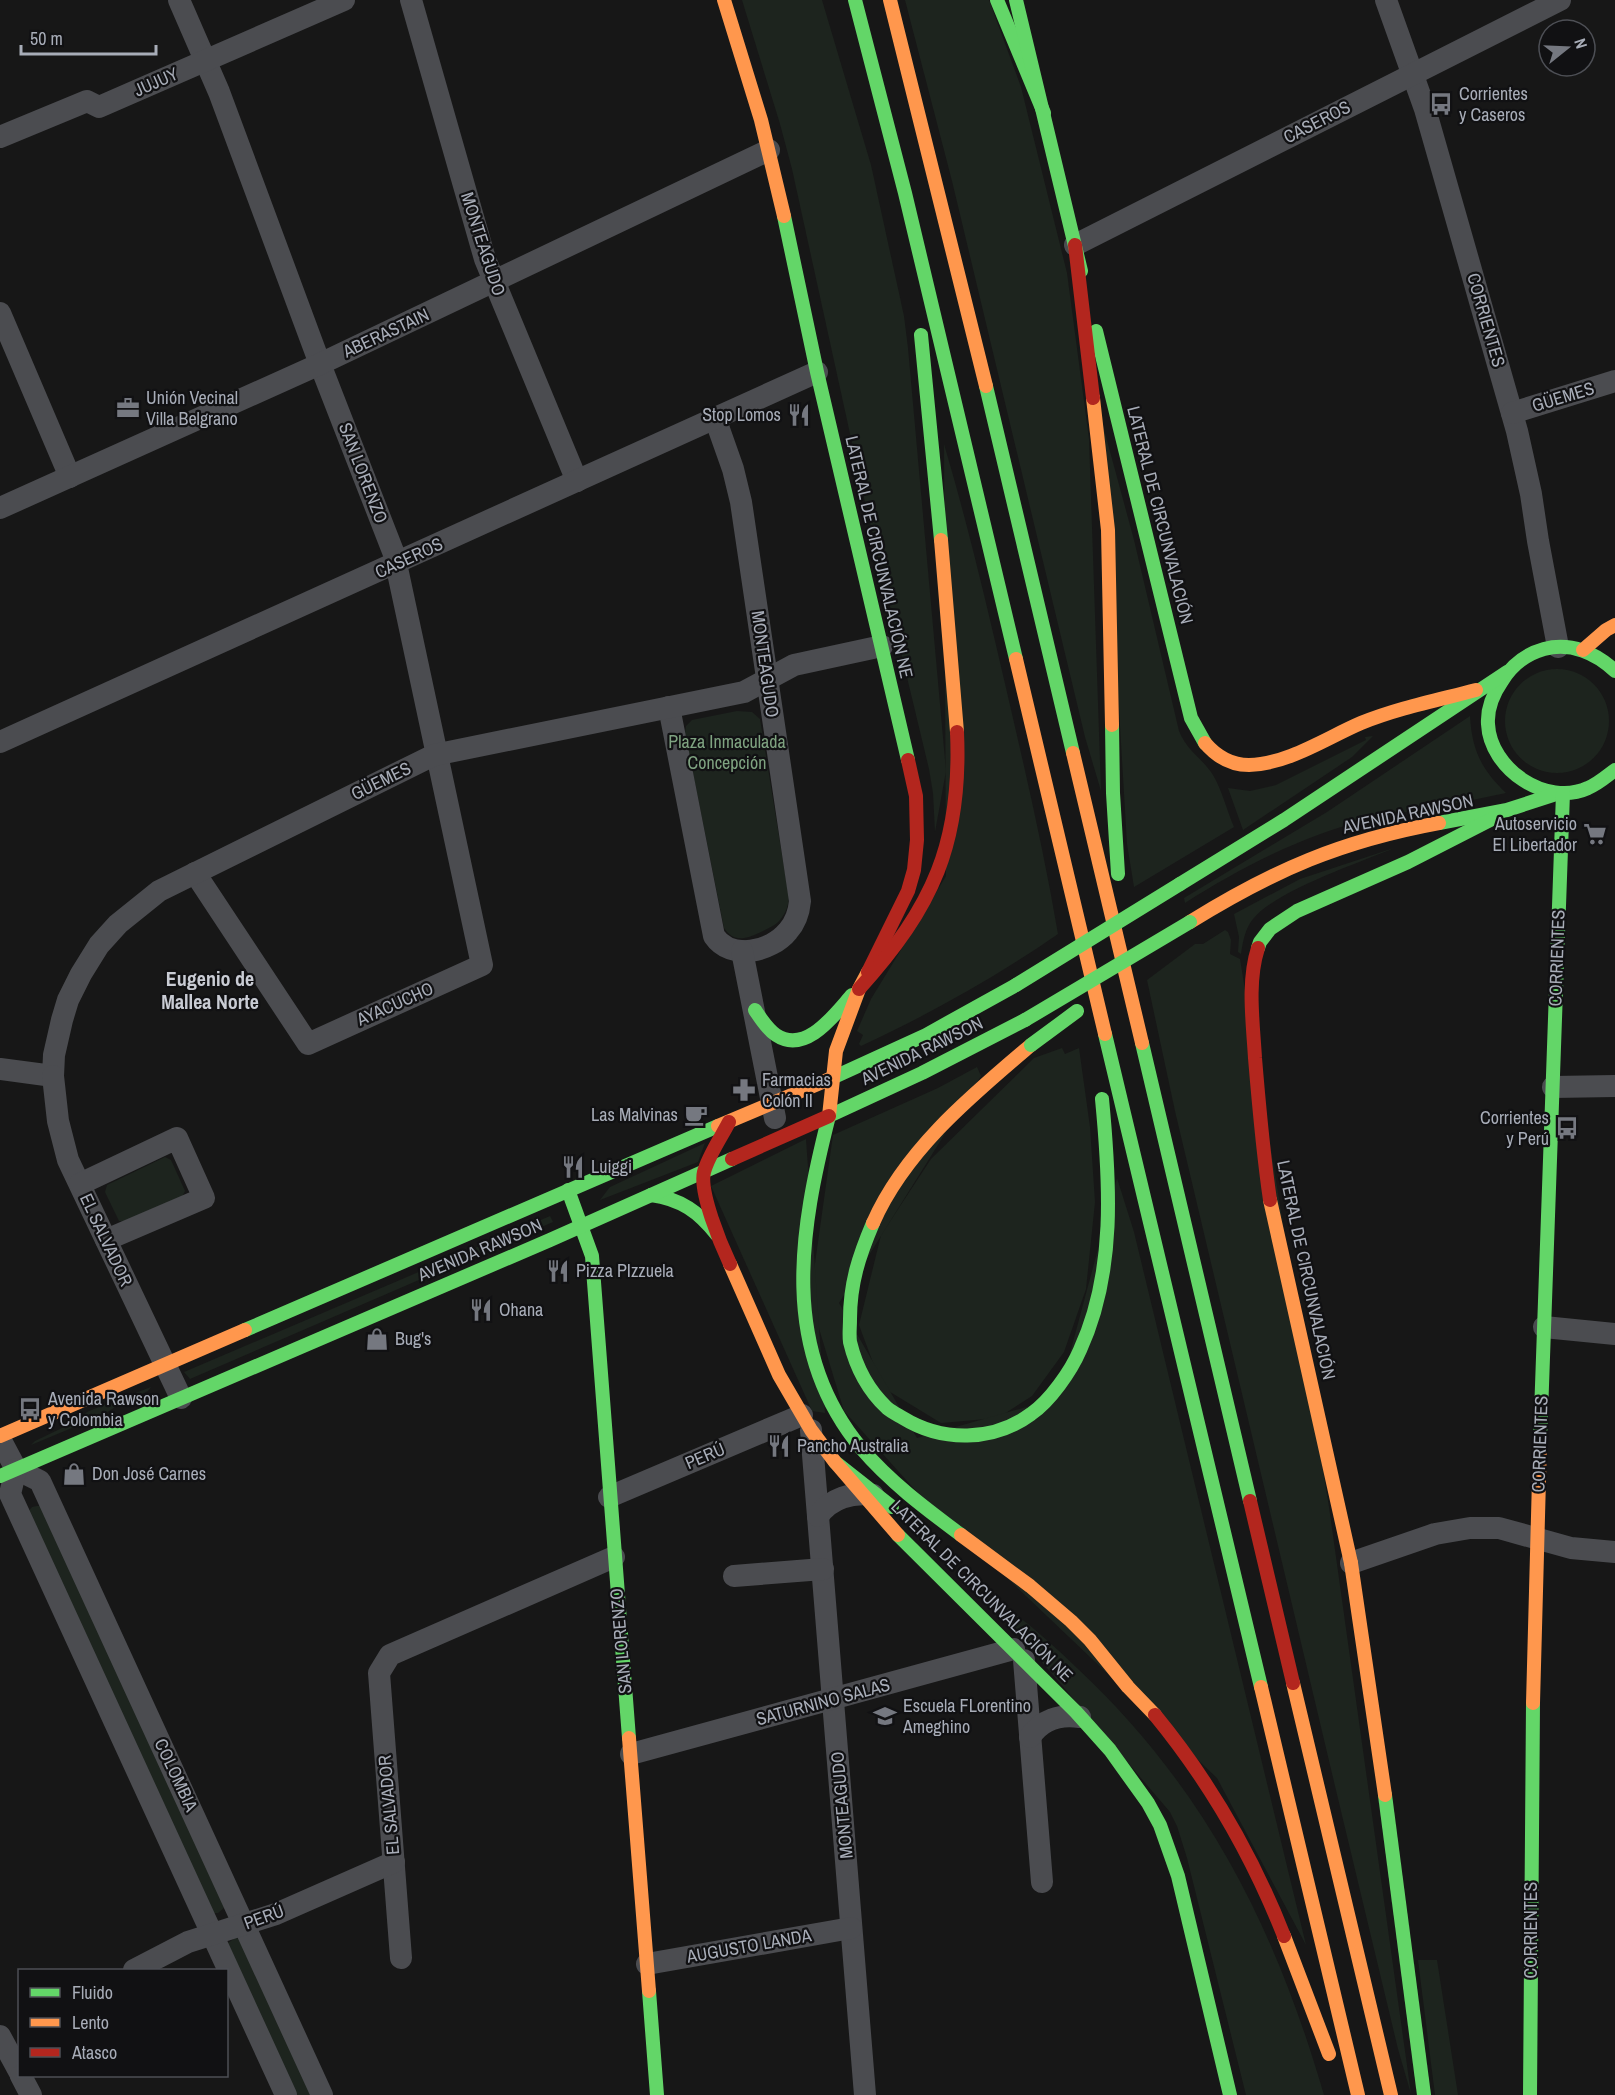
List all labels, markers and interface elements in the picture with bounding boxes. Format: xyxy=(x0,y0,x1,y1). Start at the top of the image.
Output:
scale bar xyxy=(21,18,156,56)
north arrow xyxy=(1537,18,1597,78)
text: 50 m xyxy=(30,26,63,51)
text: N xyxy=(1569,35,1593,51)
street label: JUJUY xyxy=(130,61,182,102)
place label: Corrientes y Caseros xyxy=(1459,81,1528,127)
bus stop icon: Corrientes y Caseros xyxy=(1428,91,1454,117)
street label: CASEROS xyxy=(1279,94,1355,149)
street label: MONTEAGUDO xyxy=(455,189,512,299)
street label: CORRIENTES xyxy=(1461,270,1512,370)
street label: ABERASTAIN xyxy=(338,302,433,364)
street label: GÜEMES xyxy=(1529,375,1597,418)
place label: Unión Vecinal Villa Belgrano xyxy=(146,385,238,431)
office icon: Unión Vecinal Villa Belgrano xyxy=(115,395,141,421)
place label: Stop Lomos xyxy=(702,402,781,427)
restaurant icon: Stop Lomos xyxy=(786,402,812,428)
street label: LATERAL DE CIRCUNVALACIÓN xyxy=(1121,403,1200,626)
street label: SAN LORENZO xyxy=(333,419,394,527)
street label: LATERAL DE CIRCUNVALACIÓN NE xyxy=(839,433,920,681)
street label: CASEROS xyxy=(371,531,447,584)
street label: MONTEAGUDO xyxy=(746,609,785,719)
park label: Plaza Inmaculada Concepción xyxy=(668,729,786,775)
street label: GÜEMES xyxy=(347,755,415,806)
street label: AVENIDA RAWSON xyxy=(1339,787,1475,840)
place label: Autoservicio El Libertador xyxy=(1492,811,1577,857)
supermarket icon: Autoservicio El Libertador xyxy=(1582,821,1608,847)
street label: CORRIENTES xyxy=(1542,909,1571,1007)
district label: Eugenio de Mallea Norte xyxy=(161,965,259,1015)
street label: AYACUCHO xyxy=(352,976,437,1032)
street label: AVENIDA RAWSON xyxy=(856,1010,987,1091)
place label: Farmacias Colón II xyxy=(762,1067,831,1113)
pharmacy icon: Farmacias Colón II xyxy=(731,1077,757,1103)
place label: Las Malvinas xyxy=(591,1102,678,1127)
cafe icon: Las Malvinas xyxy=(683,1102,709,1128)
place label: Corrientes y Perú xyxy=(1480,1105,1549,1151)
bus stop icon: Corrientes y Perú xyxy=(1554,1115,1580,1141)
restaurant icon: Luiggi xyxy=(560,1154,586,1180)
place label: Luiggi xyxy=(591,1154,632,1179)
street label: LATERAL DE CIRCUNVALACIÓN xyxy=(1271,1158,1342,1382)
street label: EL SALVADOR xyxy=(74,1189,139,1291)
street label: AVENIDA RAWSON xyxy=(413,1212,546,1287)
restaurant icon: Pizza PIzzuela xyxy=(545,1258,571,1284)
place label: Pizza PIzzuela xyxy=(576,1258,674,1283)
restaurant icon: Ohana xyxy=(468,1297,494,1323)
place label: Ohana xyxy=(499,1297,543,1322)
shop icon: Bug's xyxy=(364,1326,390,1352)
place label: Bug's xyxy=(395,1326,431,1351)
place label: Avenida Rawson y Colombia xyxy=(47,1386,159,1432)
street label: CORRIENTES xyxy=(1525,1395,1554,1493)
bus stop icon: Avenida Rawson y Colombia xyxy=(17,1396,43,1422)
restaurant icon: Pancho Australia xyxy=(766,1433,792,1459)
place label: Pancho Australia xyxy=(797,1433,909,1458)
street label: PERÚ xyxy=(681,1436,729,1475)
shop icon: Don José Carnes xyxy=(61,1461,87,1487)
place label: Don José Carnes xyxy=(92,1461,206,1486)
street label: LATERAL DE CIRCUNVALACIÓN NE xyxy=(886,1494,1079,1687)
street label: SAN LORENZO xyxy=(603,1587,638,1695)
street label: SATURNINO SALAS xyxy=(753,1672,893,1731)
place label: Escuela FLorentino Ameghino xyxy=(902,1693,1031,1739)
school or university icon: Escuela FLorentino Ameghino xyxy=(872,1703,898,1729)
street label: COLOMBIA xyxy=(149,1734,204,1816)
street label: MONTEAGUDO xyxy=(824,1750,859,1860)
street label: EL SALVADOR xyxy=(372,1754,405,1856)
street label: CORRIENTES xyxy=(1518,1881,1543,1978)
street label: PERÚ xyxy=(240,1898,287,1935)
street label: AUGUSTO LANDA xyxy=(684,1922,813,1969)
legend xyxy=(18,1969,228,2077)
text: Fluido xyxy=(72,1980,113,2005)
text: Lento xyxy=(72,2010,109,2035)
text: Atasco xyxy=(71,2040,117,2065)

